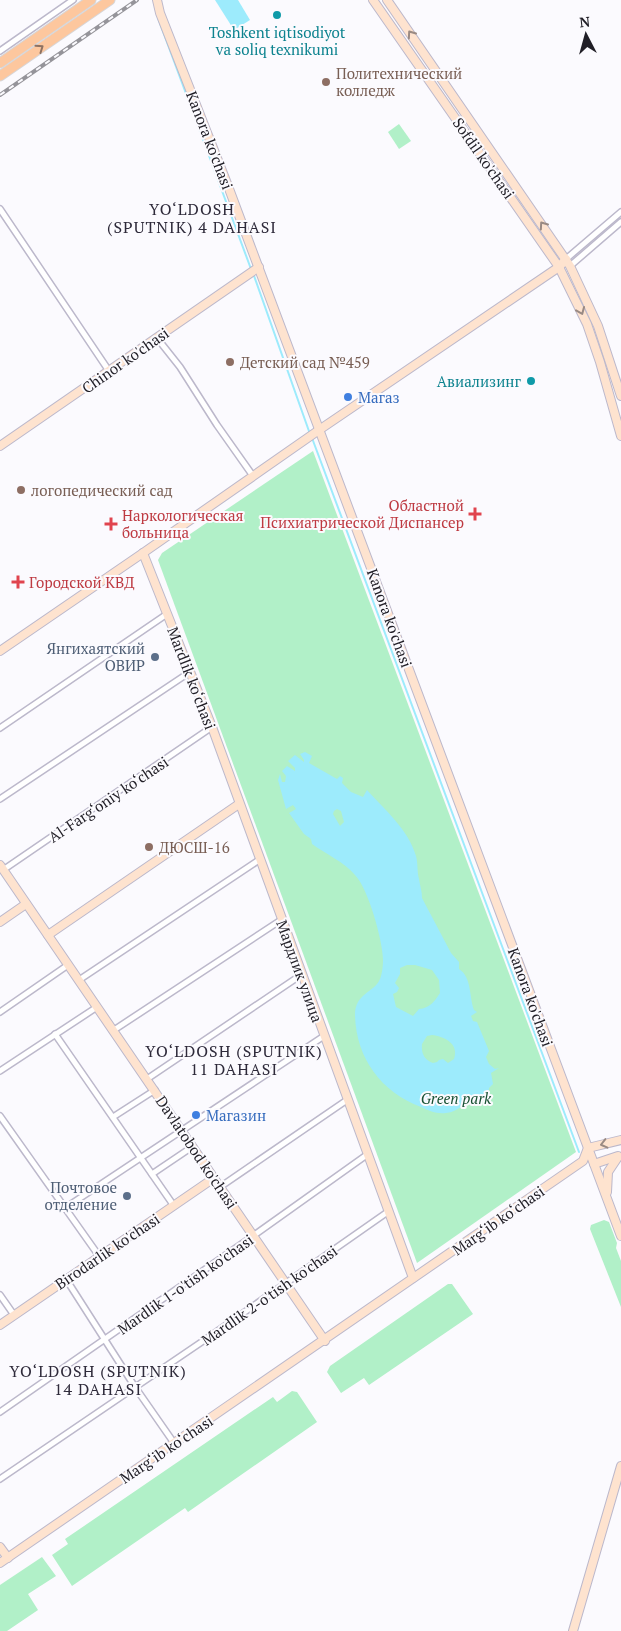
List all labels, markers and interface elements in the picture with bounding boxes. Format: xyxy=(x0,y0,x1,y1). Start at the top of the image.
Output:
marker: Toshkent iqtisodiyot va soliq texnikumi xyxy=(271,9,283,21)
north arrow xyxy=(561,10,611,60)
text: N xyxy=(578,12,591,32)
place label: Toshkent iqtisodiyot va soliq texnikumi xyxy=(209,22,346,59)
one-way arrow xyxy=(408,30,417,40)
one-way arrow xyxy=(34,45,44,54)
place label: Политехнический колледж xyxy=(336,63,462,100)
marker: Политехнический колледж xyxy=(320,76,332,88)
street label: Kanora ko'chasi xyxy=(182,88,238,192)
street label: Sofdil ko'chasi xyxy=(449,113,519,203)
district label: YO‘LDOSH (SPUTNIK) 4 DAHASI xyxy=(107,198,277,238)
one-way arrow xyxy=(540,222,549,231)
one-way arrow xyxy=(575,306,585,314)
street label: Chinor ko'chasi xyxy=(78,323,172,397)
place label: Детский сад №459 xyxy=(240,352,370,372)
marker: Детский сад №459 xyxy=(224,356,236,368)
place label: Авиализинг xyxy=(437,371,522,391)
marker: Авиализинг xyxy=(525,375,537,387)
place label: Магаз xyxy=(358,387,400,407)
marker: Магаз xyxy=(342,391,354,403)
place label: логопедический сад xyxy=(31,480,173,500)
marker: логопедический сад xyxy=(15,484,27,496)
place label: Областной Психиатрической Диспансер xyxy=(260,495,464,532)
place label: Наркологическая больница xyxy=(122,505,244,542)
marker: Областной Психиатрической Диспансер xyxy=(468,507,482,521)
marker: Наркологическая больница xyxy=(104,517,118,531)
street label: Kanora ko'chasi xyxy=(363,566,417,670)
place label: Городской КВД xyxy=(29,572,135,592)
marker: Городской КВД xyxy=(11,575,25,589)
street label: Mardlik ko‘chasi xyxy=(163,624,221,732)
place label: Янгихаятский ОВИР xyxy=(46,638,145,675)
marker: Янгихаятский ОВИР xyxy=(149,651,161,663)
street label: Al-Farg‘oniy ko‘chasi xyxy=(44,751,172,847)
place label: ДЮСШ-16 xyxy=(159,837,230,857)
marker: ДЮСШ-16 xyxy=(143,841,155,853)
street label: Мардлик улица xyxy=(272,917,328,1025)
street label: Kanora ko'chasi xyxy=(504,945,558,1049)
district label: YO‘LDOSH (SPUTNIK) 11 DAHASI xyxy=(145,1040,323,1080)
park label: Green park xyxy=(421,1088,492,1108)
street label: Davlatobod ko'chasi xyxy=(152,1091,242,1213)
place label: Магазин xyxy=(206,1105,266,1125)
marker: Магазин xyxy=(190,1109,202,1121)
one-way arrow xyxy=(600,1138,609,1149)
place label: Почтовое отделение xyxy=(45,1177,117,1214)
street label: Marg‘ib ko‘chasi xyxy=(448,1181,548,1259)
marker: Почтовое отделение xyxy=(121,1190,133,1202)
street label: Birodarlik ko'chasi xyxy=(51,1209,163,1293)
street label: Mardlik 1-o'tish ko'chasi xyxy=(113,1229,257,1339)
street label: Mardlik 2-o'tish ko'chasi xyxy=(197,1240,341,1350)
district label: YO‘LDOSH (SPUTNIK) 14 DAHASI xyxy=(9,1360,187,1400)
street label: Marg‘ib ko‘chasi xyxy=(115,1410,217,1488)

